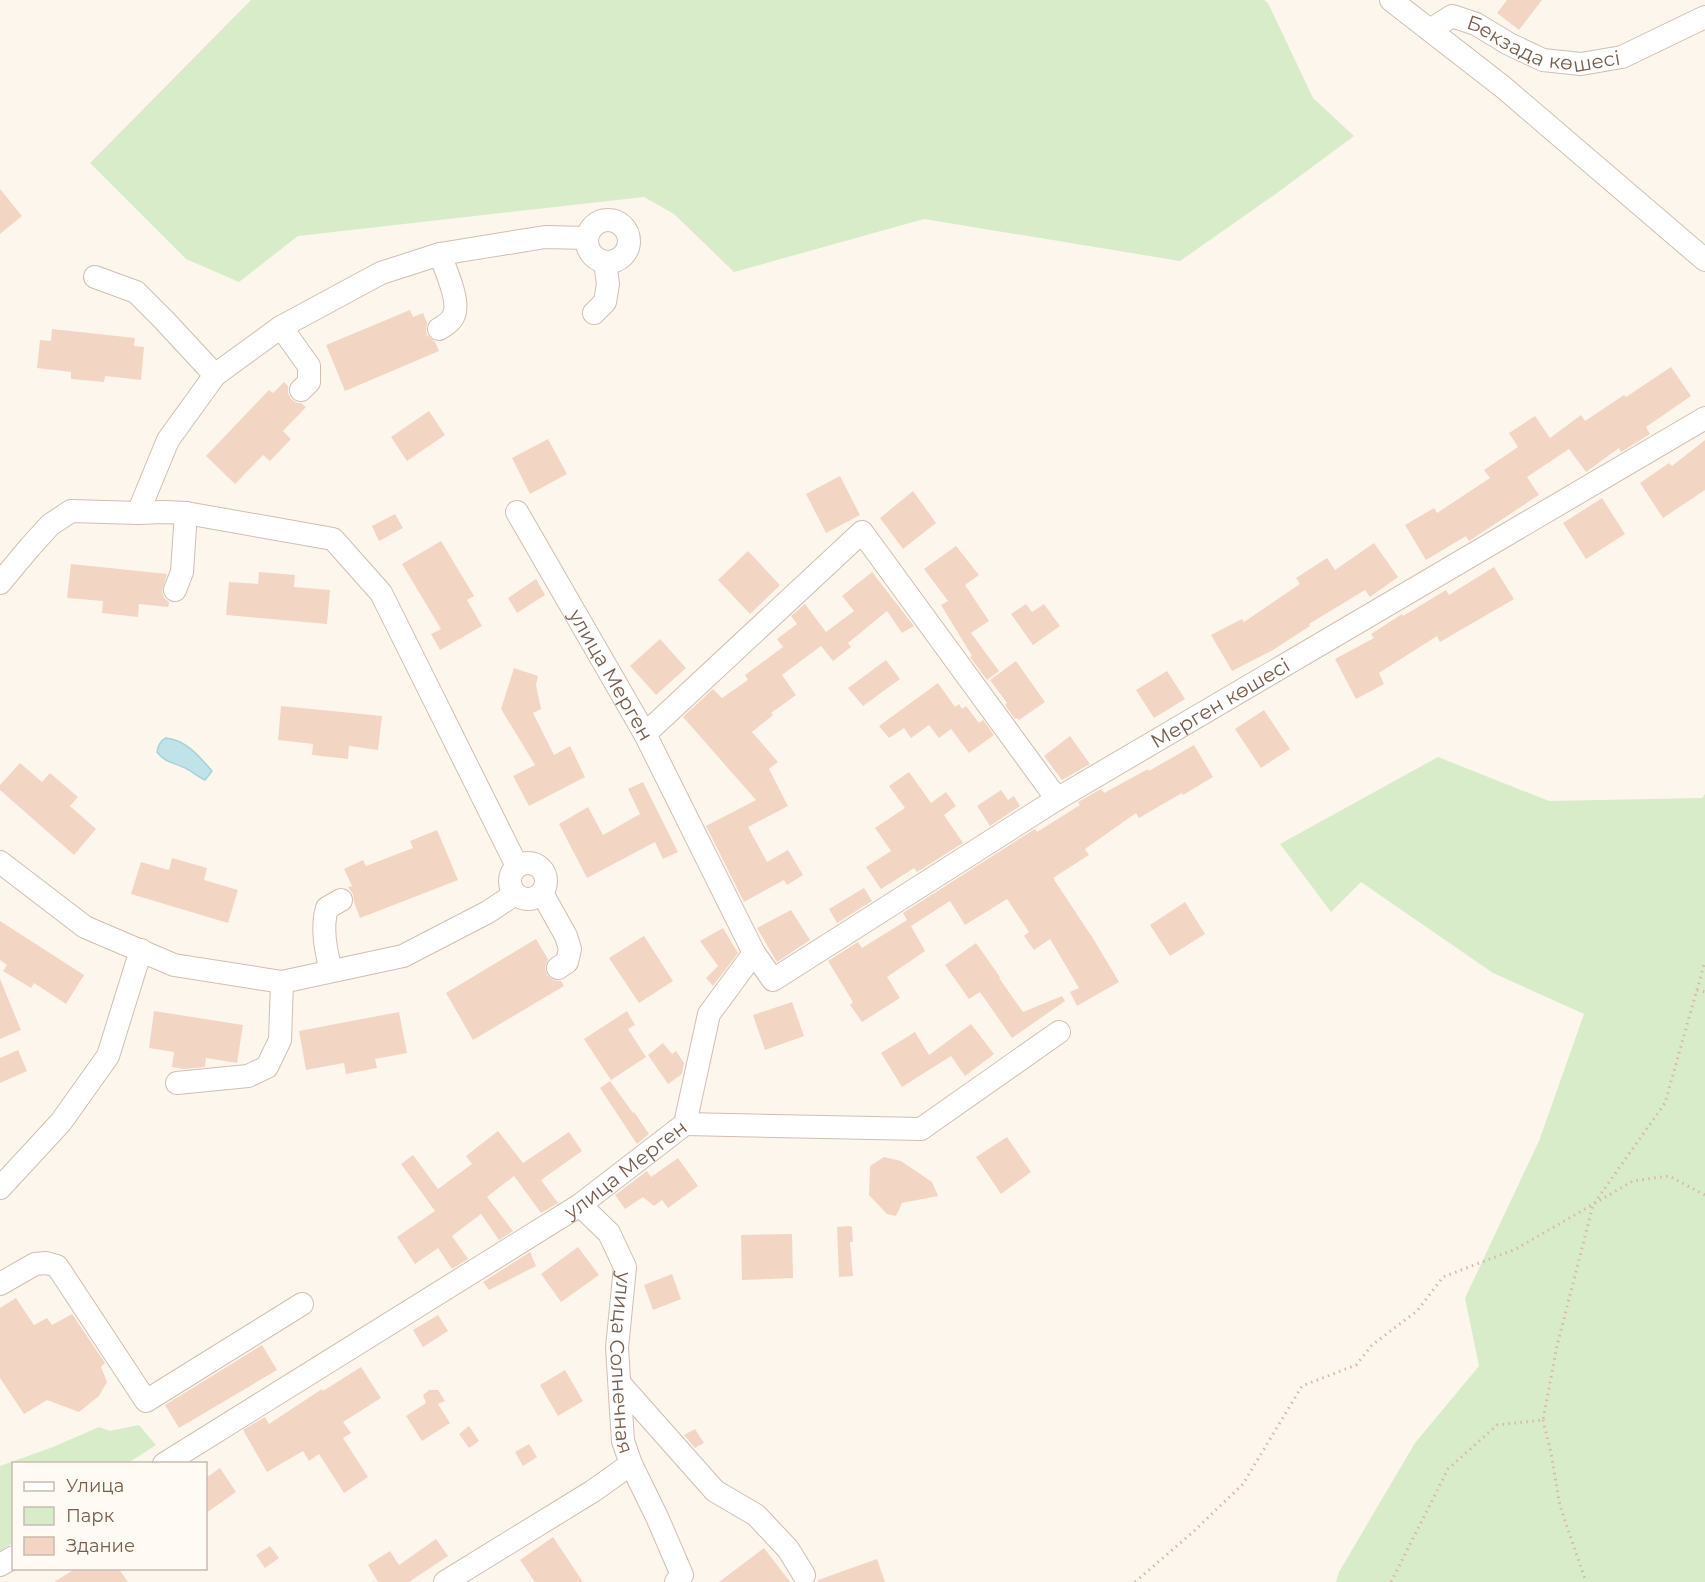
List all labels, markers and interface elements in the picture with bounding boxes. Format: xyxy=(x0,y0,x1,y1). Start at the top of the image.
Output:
street label: Бекзада көшесі xyxy=(1464,10,1622,77)
street label: улица Мерген xyxy=(563,604,658,745)
street label: Мерген көшесі xyxy=(1146,653,1294,753)
street label: улица Мерген xyxy=(559,1115,692,1224)
street label: улица Солнечная xyxy=(605,1270,638,1457)
legend xyxy=(12,1462,207,1570)
text: Улица xyxy=(66,1475,124,1497)
text: Парк xyxy=(66,1505,115,1527)
text: Здание xyxy=(66,1535,135,1557)

